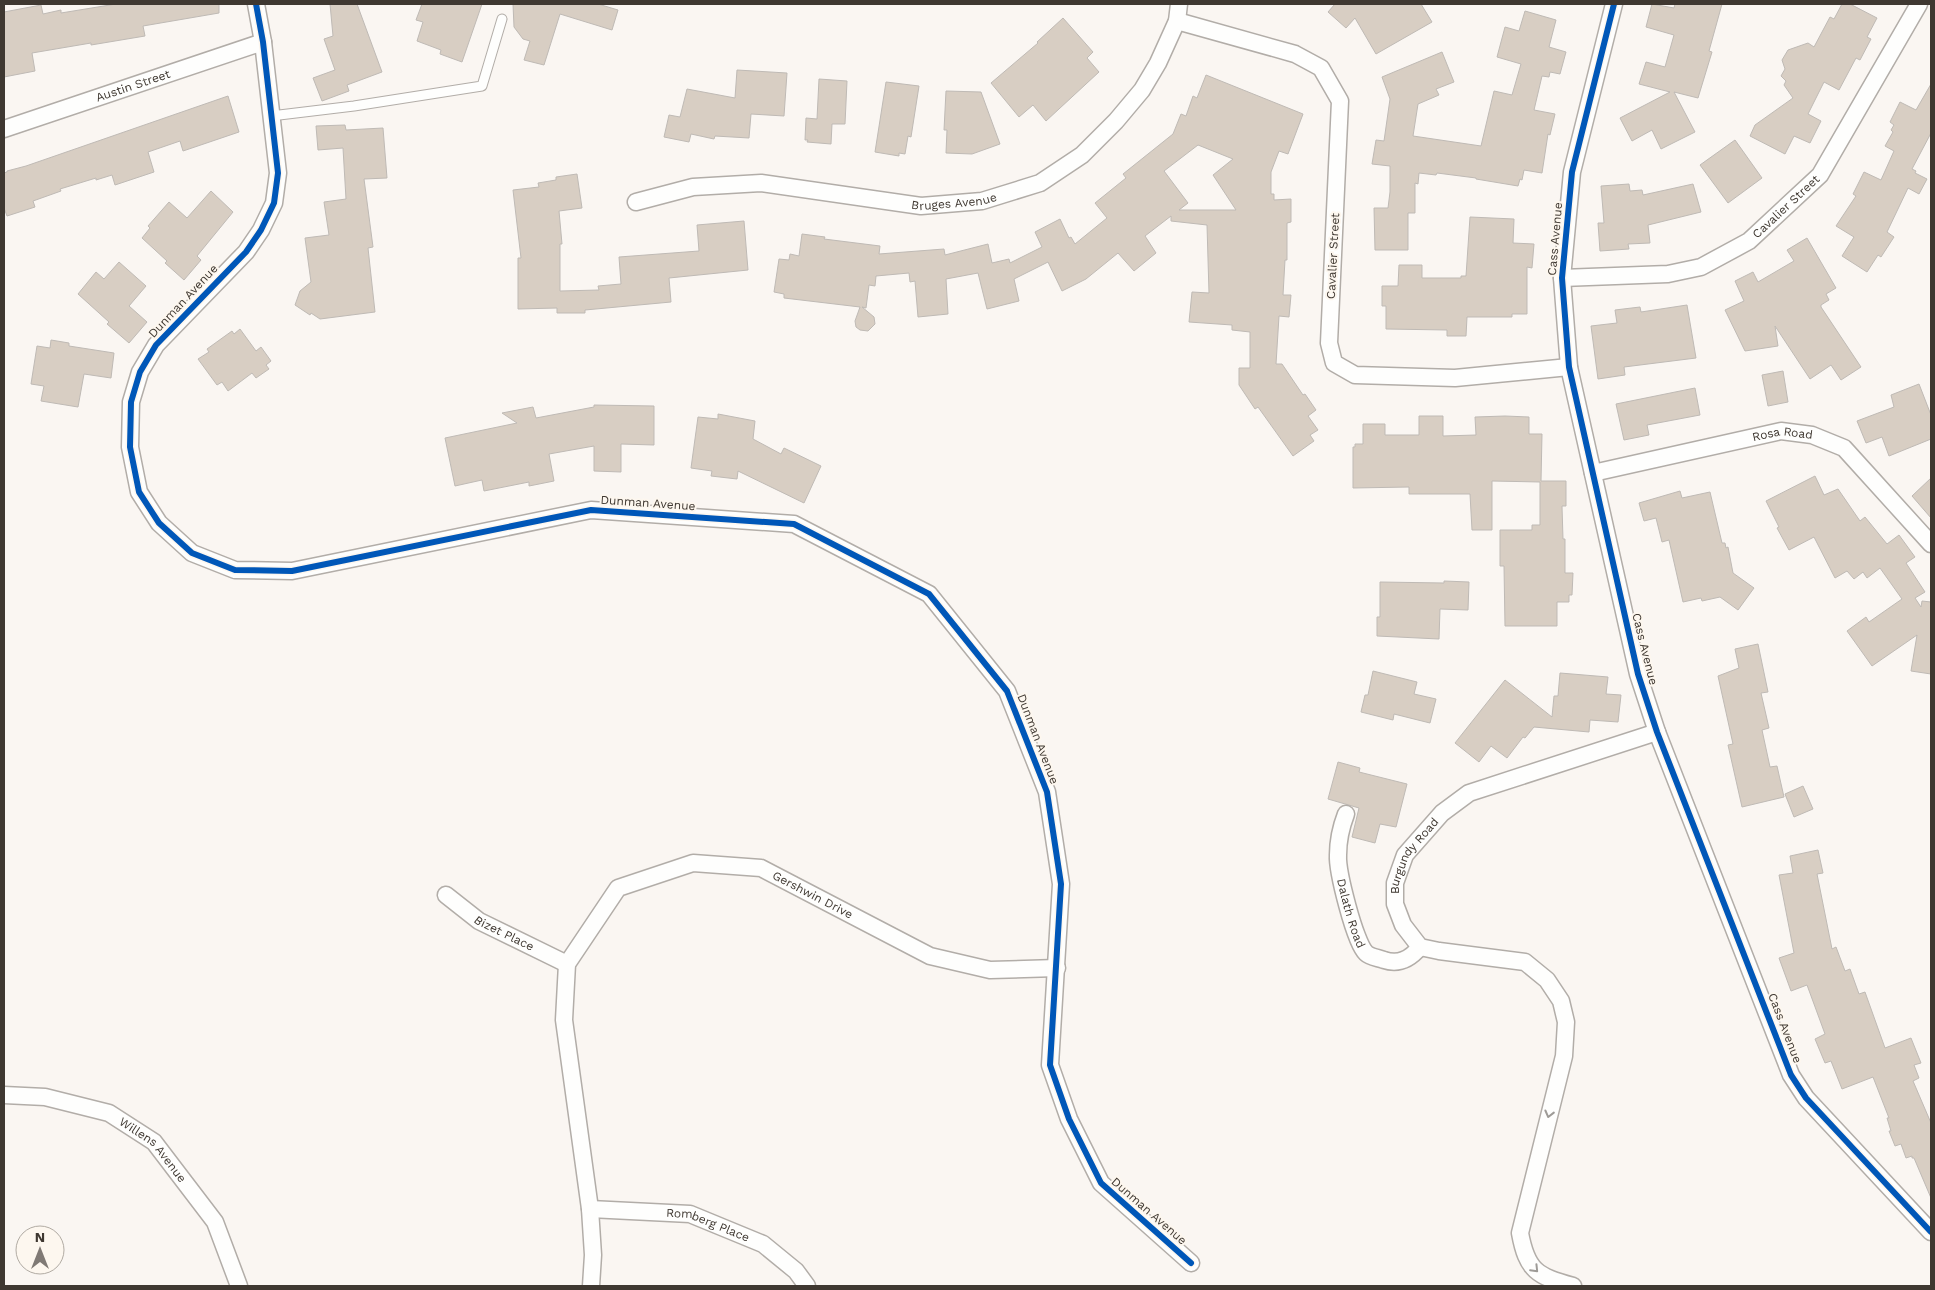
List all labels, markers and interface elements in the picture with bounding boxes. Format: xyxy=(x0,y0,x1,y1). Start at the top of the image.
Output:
street label: Austin Street xyxy=(94,67,172,105)
street label: Cavalier Street xyxy=(1750,172,1822,241)
street label: Bruges Avenue xyxy=(910,190,999,213)
street label: Cass Avenue xyxy=(1545,202,1565,276)
street label: Cavalier Street xyxy=(1324,213,1342,299)
street label: Dunman Avenue xyxy=(145,261,221,341)
street label: Rosa Road xyxy=(1751,424,1814,444)
street label: Dunman Avenue xyxy=(600,493,696,513)
street label: Cass Avenue xyxy=(1629,612,1661,687)
street label: Dunman Avenue xyxy=(1014,692,1062,786)
street label: Burgundy Road xyxy=(1387,815,1442,894)
street label: Gershwin Drive xyxy=(770,868,855,922)
street label: Dalath Road xyxy=(1334,877,1368,950)
street label: Bizet Place xyxy=(471,913,536,954)
street label: Cass Avenue xyxy=(1765,991,1805,1065)
one-way arrow xyxy=(1544,1110,1555,1119)
street label: Willens Avenue xyxy=(117,1114,189,1185)
street label: Dunman Avenue xyxy=(1108,1174,1190,1248)
street label: Romberg Place xyxy=(666,1206,752,1245)
north arrow xyxy=(15,1225,65,1275)
text: N xyxy=(35,1229,45,1245)
one-way arrow xyxy=(1530,1263,1539,1272)

